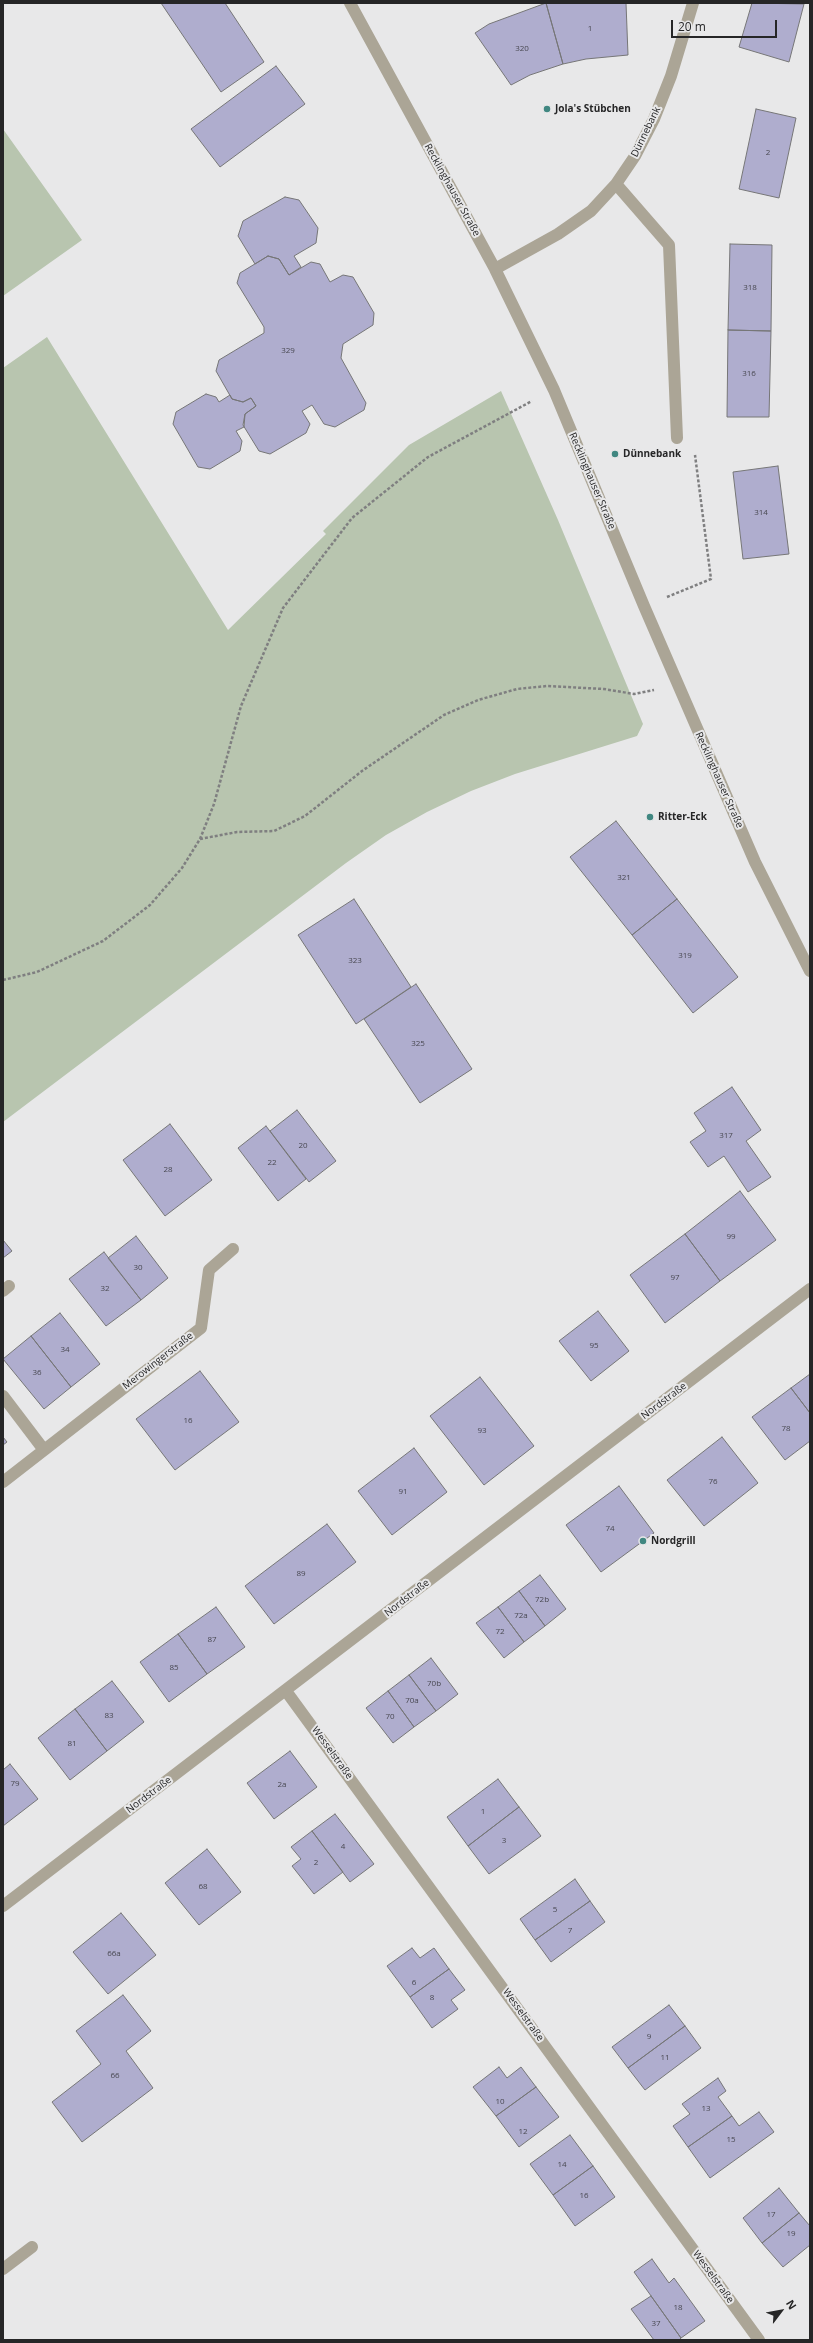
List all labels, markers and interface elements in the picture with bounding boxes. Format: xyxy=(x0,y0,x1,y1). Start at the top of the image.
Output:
scale bar xyxy=(673,12,779,38)
text: 20 m xyxy=(678,18,706,35)
house number: 1 xyxy=(588,24,592,34)
house number: 320 xyxy=(515,44,529,54)
place label: Jola's Stübchen xyxy=(555,103,631,115)
marker: Jola's Stübchen xyxy=(542,104,552,114)
street label: Dünnebank xyxy=(629,105,663,159)
street label: Recklinghauser Straße xyxy=(422,142,482,238)
house number: 2 xyxy=(766,148,770,158)
house number: 318 xyxy=(743,283,757,293)
house number: 329 xyxy=(281,346,295,356)
house number: 316 xyxy=(742,369,756,379)
street label: Recklinghauser Straße xyxy=(566,431,618,531)
place label: Dünnebank xyxy=(623,448,681,460)
marker: Dünnebank xyxy=(610,449,620,459)
house number: 314 xyxy=(754,508,768,518)
street label: Recklinghauser Straße xyxy=(692,730,746,830)
place label: Ritter-Eck xyxy=(658,811,707,823)
marker: Ritter-Eck xyxy=(645,812,655,822)
house number: 321 xyxy=(617,873,631,883)
house number: 319 xyxy=(678,951,692,961)
house number: 323 xyxy=(348,956,362,966)
house number: 325 xyxy=(411,1039,425,1049)
house number: 317 xyxy=(719,1131,733,1141)
house number: 20 xyxy=(298,1141,308,1151)
house number: 22 xyxy=(267,1158,277,1168)
house number: 28 xyxy=(163,1165,173,1175)
house number: 99 xyxy=(726,1232,736,1242)
house number: 30 xyxy=(133,1263,143,1273)
house number: 97 xyxy=(670,1273,680,1283)
house number: 32 xyxy=(100,1284,110,1294)
street label: Merowingerstraße xyxy=(120,1330,196,1392)
house number: 95 xyxy=(589,1341,599,1351)
house number: 34 xyxy=(60,1345,70,1355)
house number: 36 xyxy=(32,1368,42,1378)
street label: Nordstraße xyxy=(639,1380,689,1422)
house number: 16 xyxy=(183,1416,193,1426)
house number: 78 xyxy=(781,1424,791,1434)
house number: 93 xyxy=(477,1426,487,1436)
house number: 76 xyxy=(708,1477,718,1487)
house number: 91 xyxy=(398,1487,408,1497)
house number: 74 xyxy=(605,1524,615,1534)
place label: Nordgrill xyxy=(651,1535,696,1547)
marker: Nordgrill xyxy=(638,1536,648,1546)
house number: 89 xyxy=(296,1569,306,1579)
street label: Nordstraße xyxy=(382,1577,432,1619)
house number: 72b xyxy=(535,1595,549,1605)
house number: 72a xyxy=(514,1611,528,1621)
house number: 72 xyxy=(495,1627,505,1637)
house number: 87 xyxy=(207,1635,217,1645)
house number: 85 xyxy=(169,1663,179,1673)
house number: 70b xyxy=(427,1679,441,1689)
house number: 70a xyxy=(405,1696,419,1706)
house number: 83 xyxy=(104,1711,114,1721)
house number: 70 xyxy=(385,1712,395,1722)
street label: Wesselstraße xyxy=(309,1724,355,1782)
house number: 81 xyxy=(67,1739,77,1749)
street label: Nordstraße xyxy=(124,1774,174,1816)
house number: 79 xyxy=(10,1779,20,1789)
house number: 2a xyxy=(277,1780,287,1790)
house number: 1 xyxy=(481,1807,485,1817)
house number: 3 xyxy=(502,1836,506,1846)
house number: 4 xyxy=(341,1842,345,1852)
house number: 2 xyxy=(314,1858,318,1868)
house number: 68 xyxy=(198,1882,208,1892)
house number: 5 xyxy=(553,1905,557,1915)
house number: 7 xyxy=(568,1926,572,1936)
house number: 66a xyxy=(107,1949,121,1959)
house number: 6 xyxy=(412,1978,416,1988)
street label: Wesselstraße xyxy=(500,1986,546,2044)
house number: 8 xyxy=(430,1993,434,2003)
house number: 9 xyxy=(647,2032,651,2042)
house number: 11 xyxy=(660,2053,670,2063)
house number: 66 xyxy=(110,2071,120,2081)
house number: 10 xyxy=(495,2097,505,2107)
house number: 13 xyxy=(701,2104,711,2114)
house number: 12 xyxy=(518,2127,528,2137)
house number: 15 xyxy=(726,2135,736,2145)
house number: 14 xyxy=(557,2160,567,2170)
house number: 16 xyxy=(579,2191,589,2201)
house number: 17 xyxy=(766,2210,776,2220)
house number: 19 xyxy=(786,2229,796,2239)
street label: Wesselstraße xyxy=(690,2248,736,2306)
north arrow xyxy=(761,2291,801,2331)
text: N xyxy=(783,2297,800,2312)
house number: 18 xyxy=(673,2303,683,2313)
house number: 37 xyxy=(651,2319,661,2329)

